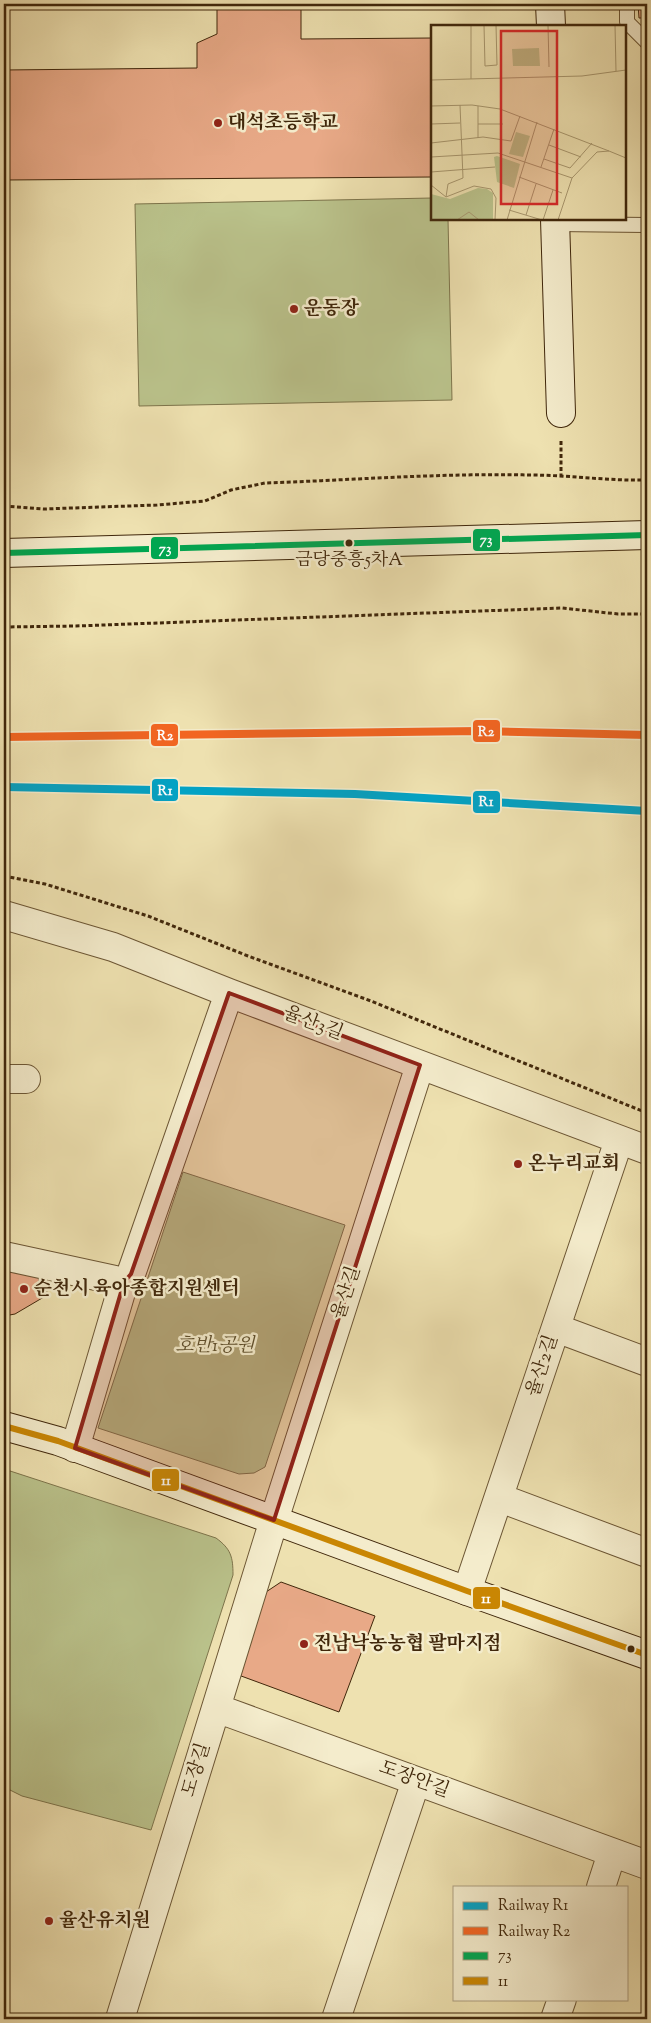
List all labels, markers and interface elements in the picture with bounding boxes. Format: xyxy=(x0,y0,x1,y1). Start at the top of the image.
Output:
inset map xyxy=(431,25,626,220)
place label: 대석초등학교 xyxy=(228,110,338,137)
marker: 대석초등학교 xyxy=(212,117,224,129)
place label: 운동장 xyxy=(304,296,360,323)
marker: 운동장 xyxy=(288,303,300,315)
line badge: 73 xyxy=(472,528,501,552)
text: 73 xyxy=(480,531,493,551)
line badge: 73 xyxy=(150,536,179,560)
marker: 금당중흥5차A xyxy=(344,538,354,548)
text: 73 xyxy=(159,540,172,560)
place label: 금당중흥5차A xyxy=(295,548,403,574)
line badge: R2 xyxy=(472,719,501,743)
line badge: R2 xyxy=(150,723,179,747)
text: R2 xyxy=(478,723,495,743)
text: R2 xyxy=(157,727,174,747)
line badge: R1 xyxy=(151,778,179,802)
text: R1 xyxy=(158,782,173,802)
line badge: R1 xyxy=(472,790,501,814)
text: R1 xyxy=(479,793,494,813)
street label: 율산3길 xyxy=(279,1000,347,1048)
place label: 온누리교회 xyxy=(528,1151,620,1178)
marker: 온누리교회 xyxy=(512,1158,524,1170)
street label: 율산길 xyxy=(326,1263,368,1323)
place label: 순천시 육아종합지원센터 xyxy=(34,1276,240,1303)
marker: 순천시 육아종합지원센터 xyxy=(18,1283,30,1295)
street label: 율산2길 xyxy=(520,1331,566,1401)
park label: 호반1공원 xyxy=(175,1333,256,1360)
line badge: 11 xyxy=(151,1468,180,1492)
text: 11 xyxy=(161,1472,171,1492)
line badge: 11 xyxy=(472,1586,501,1610)
text: 11 xyxy=(481,1590,491,1610)
place label: 전남낙농농협 팔마지점 xyxy=(314,1631,502,1658)
marker: 전남낙농농협 팔마지점 xyxy=(298,1638,310,1650)
unlabelled marker xyxy=(626,1644,636,1654)
street label: 도장길 xyxy=(176,1740,218,1800)
street label: 도장안길 xyxy=(375,1755,453,1805)
legend xyxy=(453,1886,628,2000)
text: Railway R1 xyxy=(498,1896,568,1917)
place label: 율산유치원 xyxy=(59,1908,151,1935)
marker: 율산유치원 xyxy=(43,1915,55,1927)
text: Railway R2 xyxy=(498,1922,570,1943)
text: 73 xyxy=(498,1946,512,1967)
text: 11 xyxy=(498,1972,508,1993)

